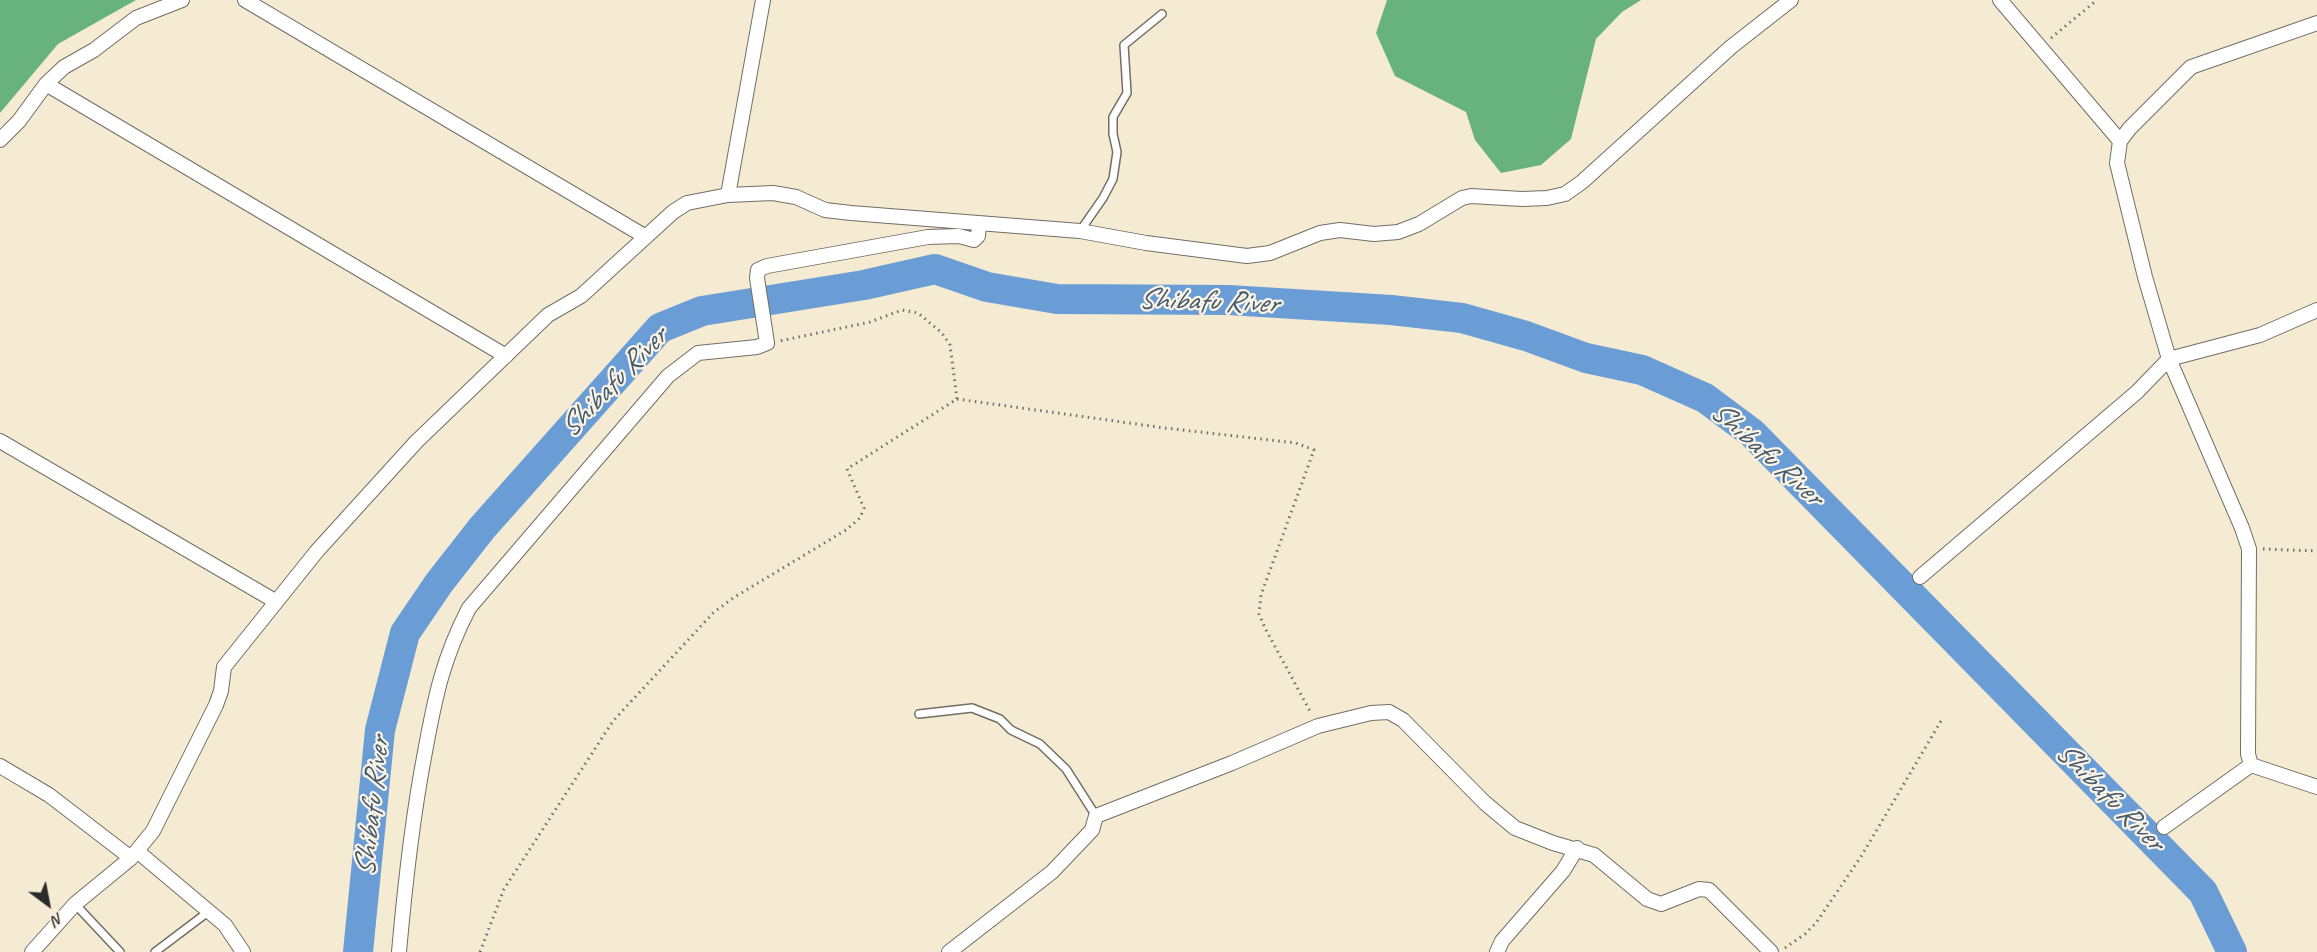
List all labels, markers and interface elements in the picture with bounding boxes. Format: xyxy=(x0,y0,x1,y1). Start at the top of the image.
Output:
water label: Shibafu River xyxy=(1138,282,1278,322)
water label: Shibafu River xyxy=(553,320,675,446)
water label: Shibafu River xyxy=(1702,394,1830,514)
water label: Shibafu River xyxy=(2047,735,2171,859)
water label: Shibafu River xyxy=(348,736,398,878)
north arrow xyxy=(18,874,78,934)
text: N xyxy=(48,908,67,930)

